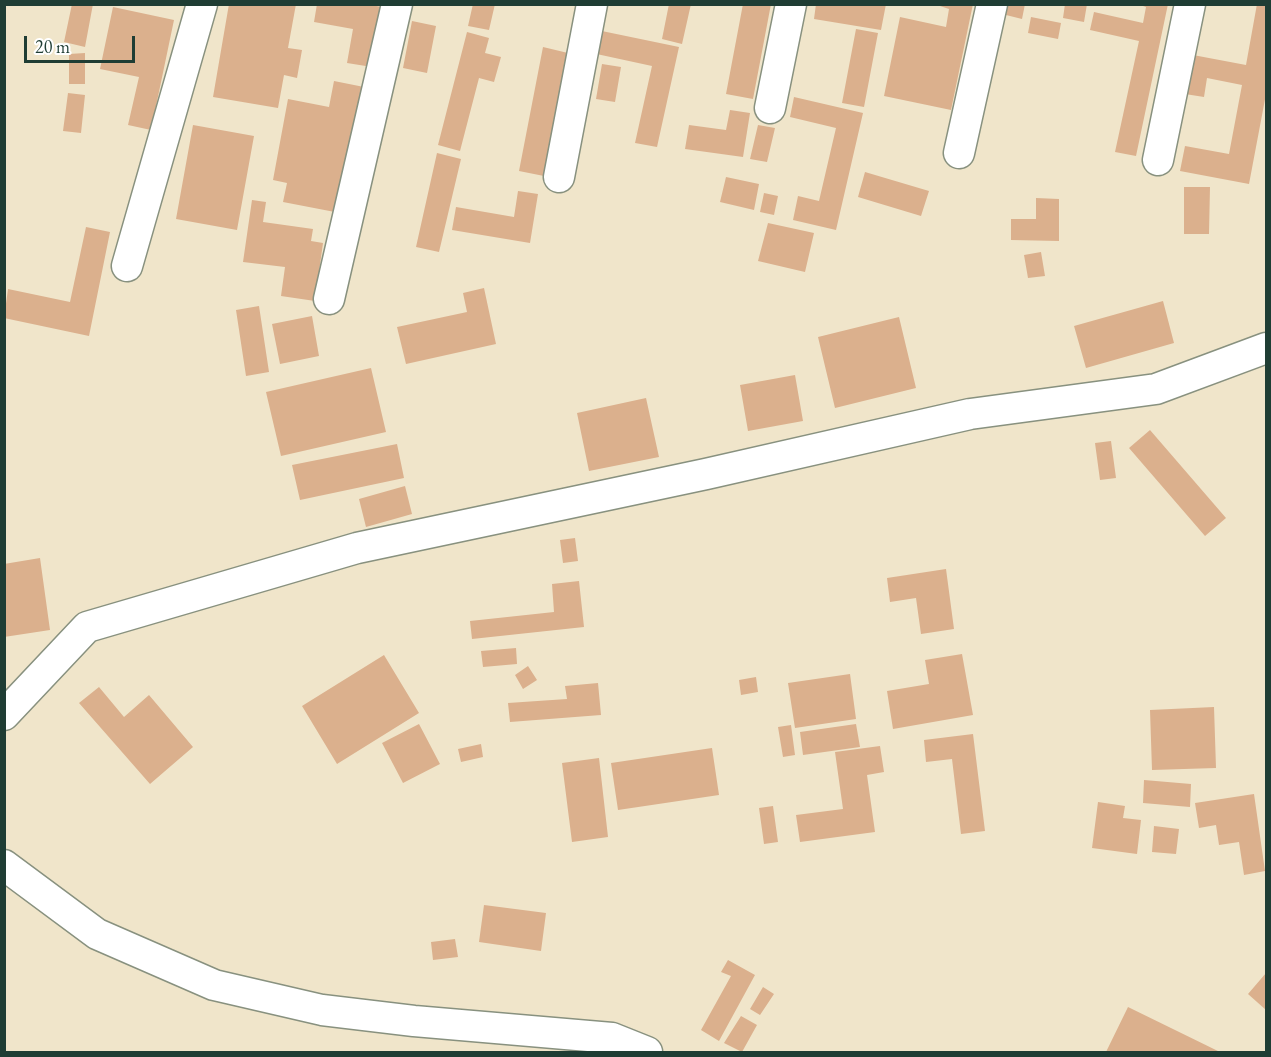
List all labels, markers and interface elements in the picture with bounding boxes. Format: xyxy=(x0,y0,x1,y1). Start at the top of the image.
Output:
scale bar xyxy=(27,24,138,62)
text: 20 m xyxy=(35,35,70,58)

